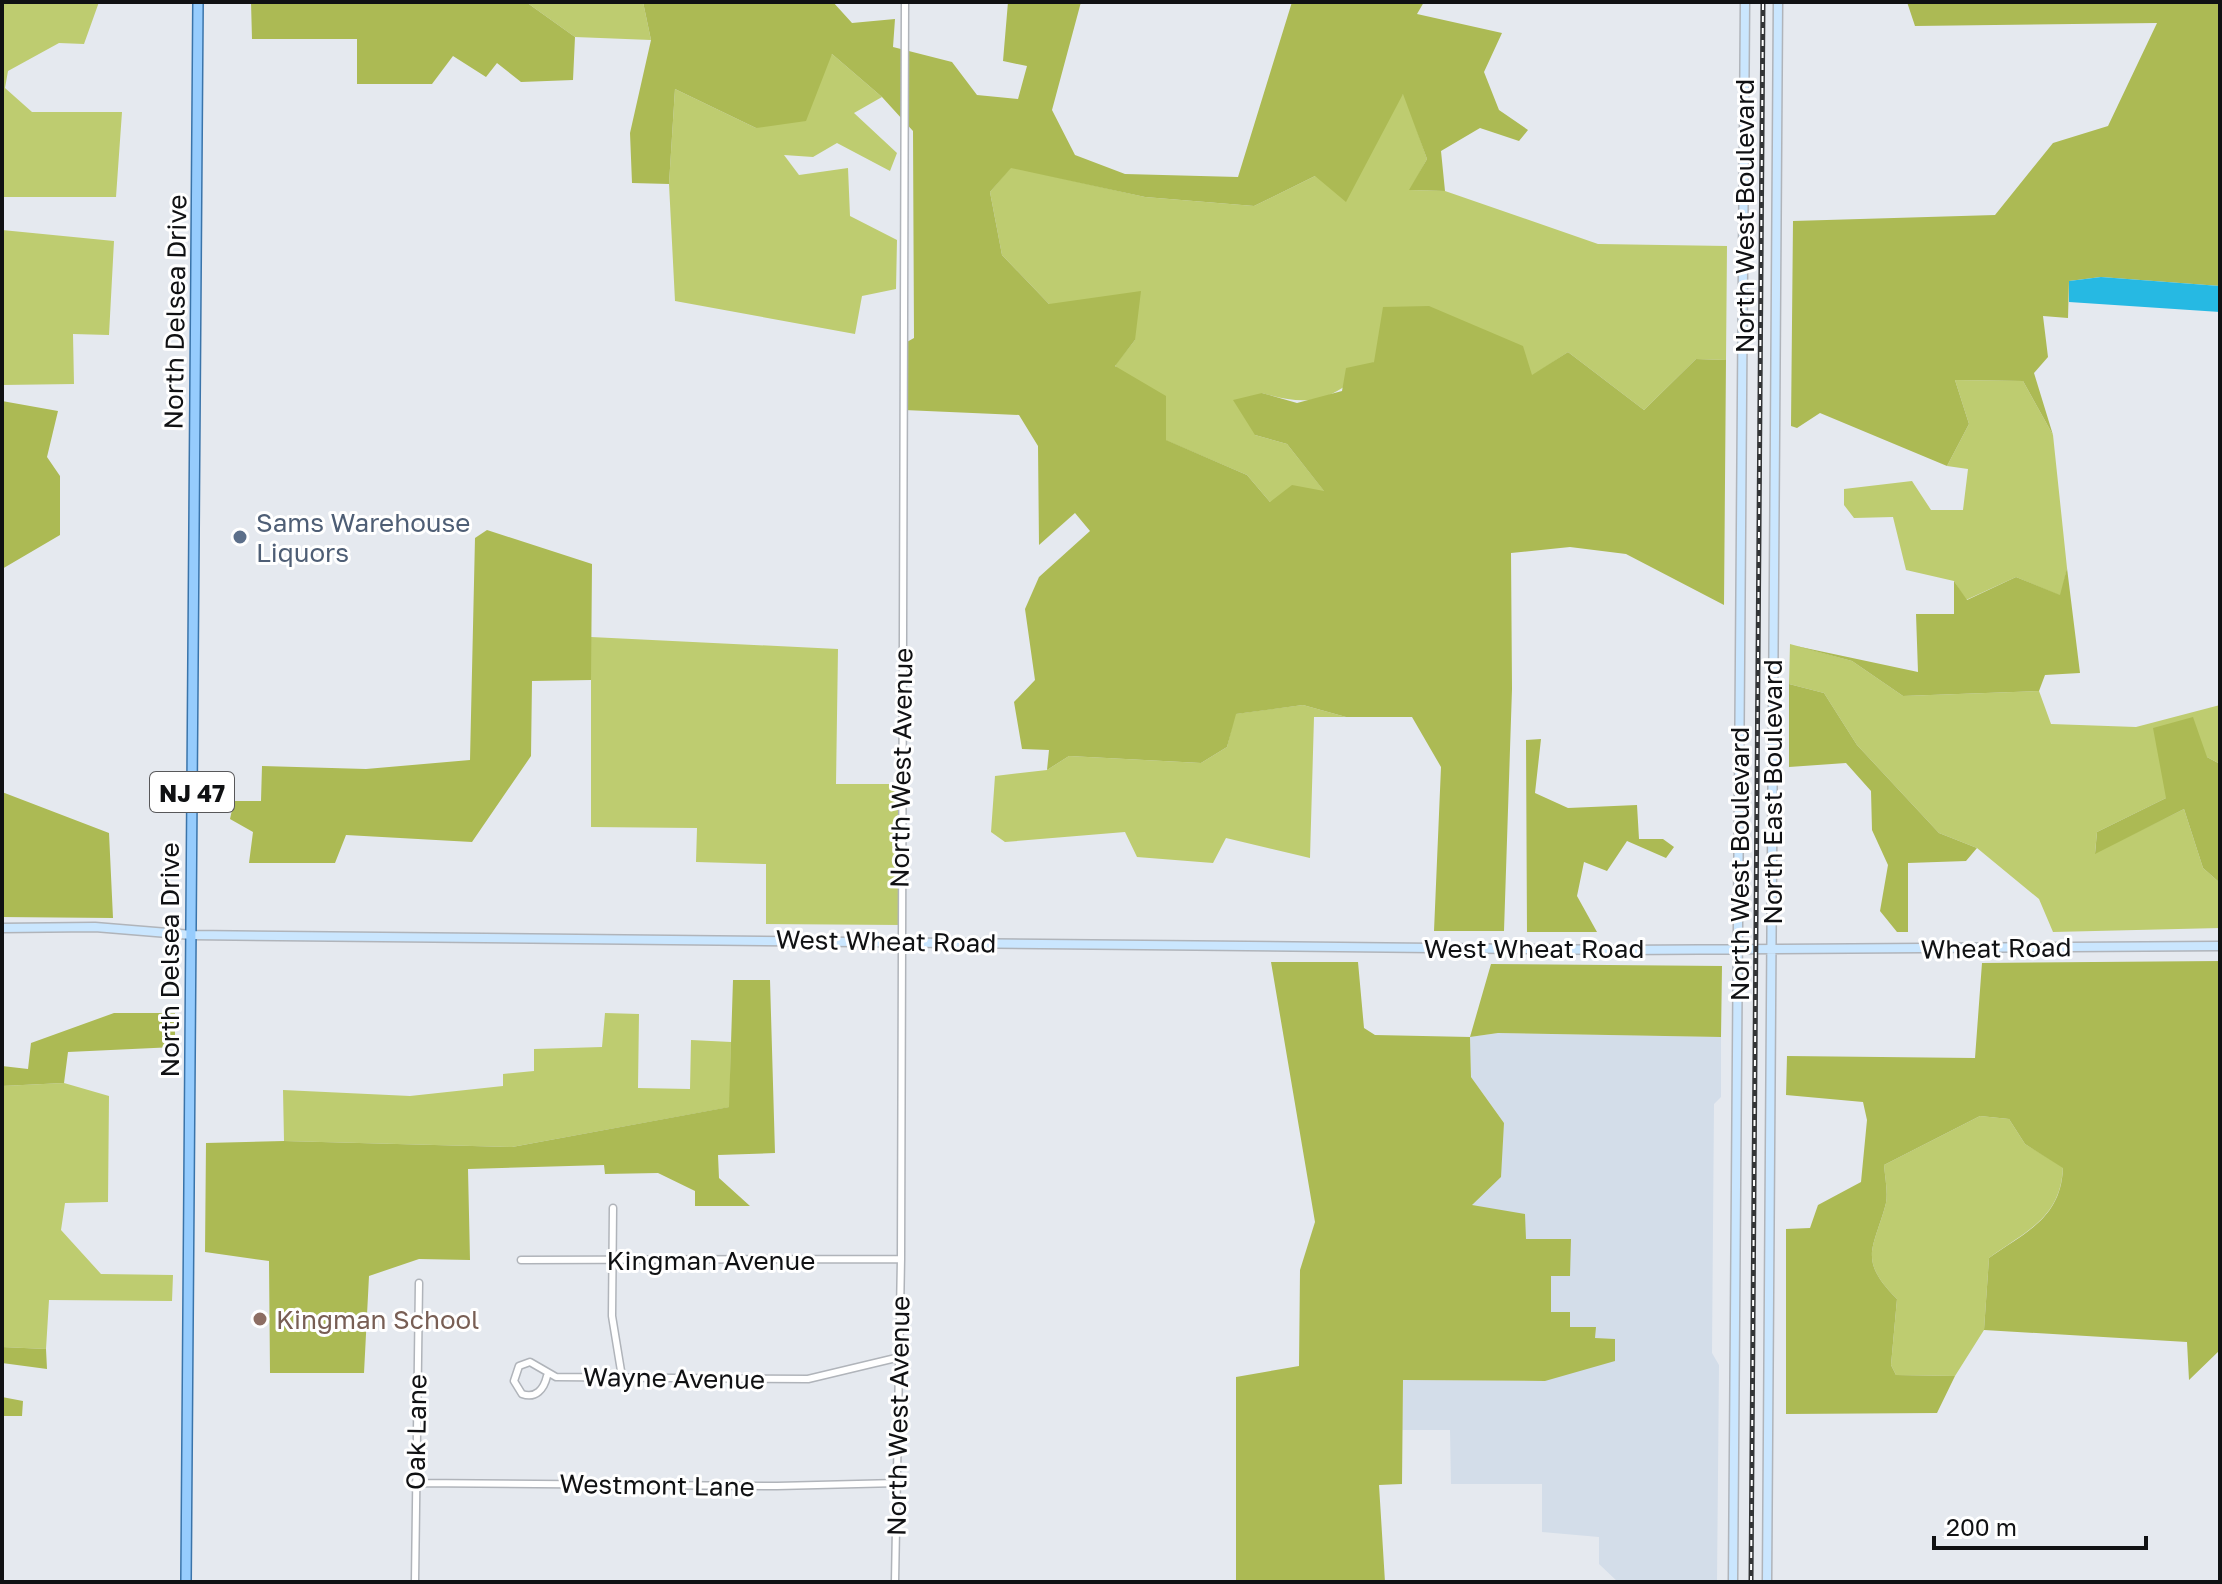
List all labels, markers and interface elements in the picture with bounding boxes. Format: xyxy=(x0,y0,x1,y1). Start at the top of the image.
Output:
street label: North West Boulevard xyxy=(1729,79,1760,353)
street label: North Delsea Drive xyxy=(157,194,193,430)
place label: Sams Warehouse Liquors xyxy=(256,507,470,568)
marker: Sams Warehouse Liquors xyxy=(231,528,249,546)
street label: North West Avenue xyxy=(883,648,919,888)
street label: North East Boulevard xyxy=(1757,659,1788,925)
street label: North West Boulevard xyxy=(1724,727,1755,1001)
road number: NJ 47 xyxy=(150,772,234,812)
street label: North Delsea Drive xyxy=(154,843,185,1078)
street label: West Wheat Road xyxy=(775,924,997,958)
street label: Wheat Road xyxy=(1920,931,2072,965)
street label: West Wheat Road xyxy=(1424,933,1644,964)
street label: Kingman Avenue xyxy=(607,1245,815,1276)
street label: North West Avenue xyxy=(880,1296,916,1536)
place label: Kingman School xyxy=(276,1304,479,1335)
marker: Kingman School xyxy=(251,1310,269,1328)
street label: Wayne Avenue xyxy=(583,1361,765,1395)
street label: Oak Lane xyxy=(399,1374,433,1490)
street label: Westmont Lane xyxy=(559,1468,755,1502)
scale bar xyxy=(1934,1500,2146,1550)
text: 200 m xyxy=(1946,1512,2017,1541)

